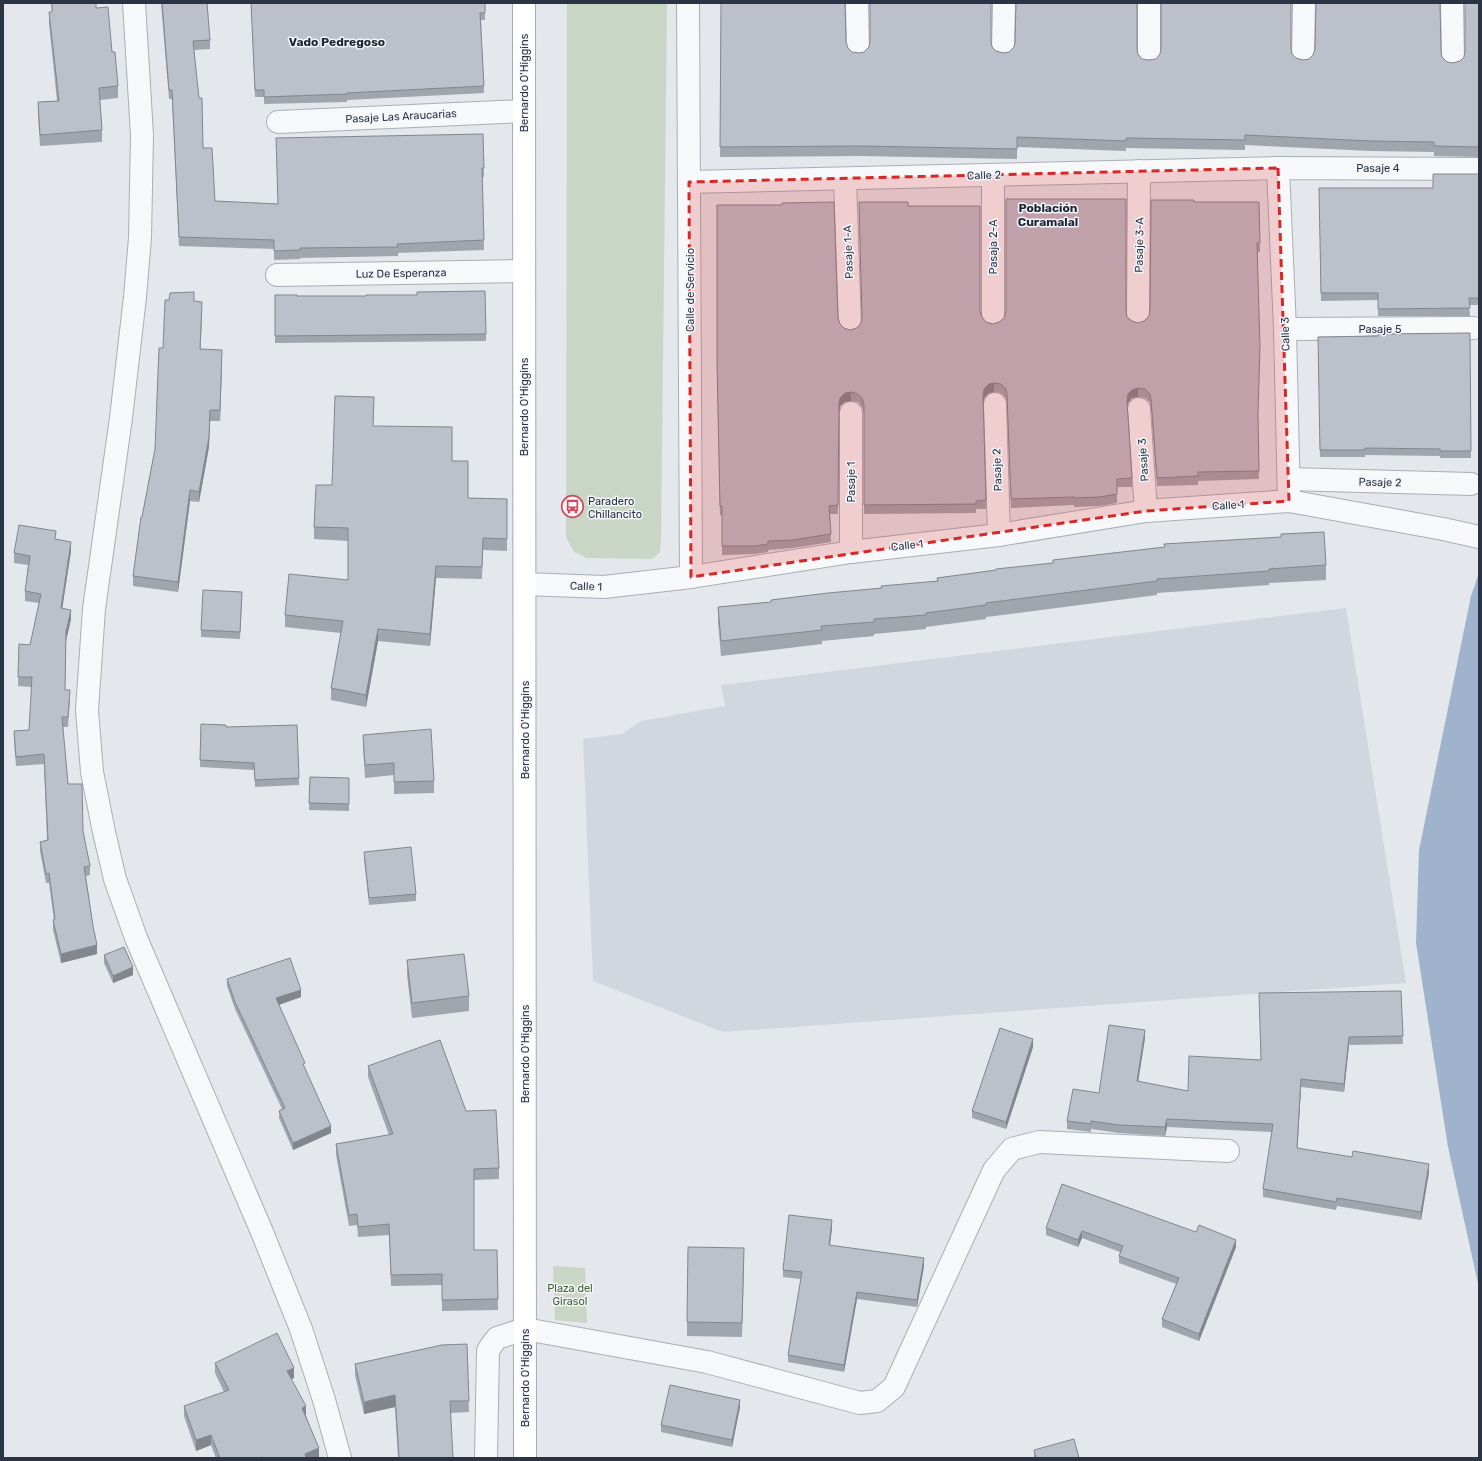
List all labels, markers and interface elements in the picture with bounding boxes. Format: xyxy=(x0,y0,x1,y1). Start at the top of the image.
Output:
street label: Bernardo O'Higgins xyxy=(518,33,531,132)
district label: Vado Pedregoso xyxy=(289,35,385,49)
street label: Pasaje Las Araucarias xyxy=(345,107,457,126)
street label: Pasaje 4 xyxy=(1356,162,1400,175)
street label: Calle 2 xyxy=(967,168,1001,183)
district label: Población Curamalal xyxy=(1018,201,1078,229)
street label: Pasaje 3-A xyxy=(1133,217,1146,273)
street label: Pasaja 2-A xyxy=(987,219,1000,275)
street label: Pasaje 1-A xyxy=(841,224,856,279)
street label: Calle de Servicio xyxy=(684,248,697,332)
street label: Luz De Esperanza xyxy=(355,266,447,281)
street label: Calle 3 xyxy=(1278,316,1293,351)
street label: Pasaje 5 xyxy=(1358,323,1402,336)
street label: Bernardo O'Higgins xyxy=(518,357,531,456)
street label: Pasaje 3 xyxy=(1135,438,1151,482)
street label: Pasaje 2 xyxy=(990,448,1005,492)
street label: Pasaje 1 xyxy=(845,461,858,503)
street label: Pasaje 2 xyxy=(1358,476,1402,489)
bus stop icon: Paradero Chillancito xyxy=(560,494,586,520)
place label: Paradero Chillancito xyxy=(588,495,642,521)
street label: Calle 1 xyxy=(1211,498,1245,513)
street label: Calle 1 xyxy=(890,537,924,554)
street label: Calle 1 xyxy=(570,579,602,594)
street label: Bernardo O'Higgins xyxy=(519,680,532,779)
street label: Bernardo O'Higgins xyxy=(519,1004,532,1103)
park label: Plaza del Girasol xyxy=(547,1282,593,1308)
street label: Bernardo O'Higgins xyxy=(519,1328,532,1427)

